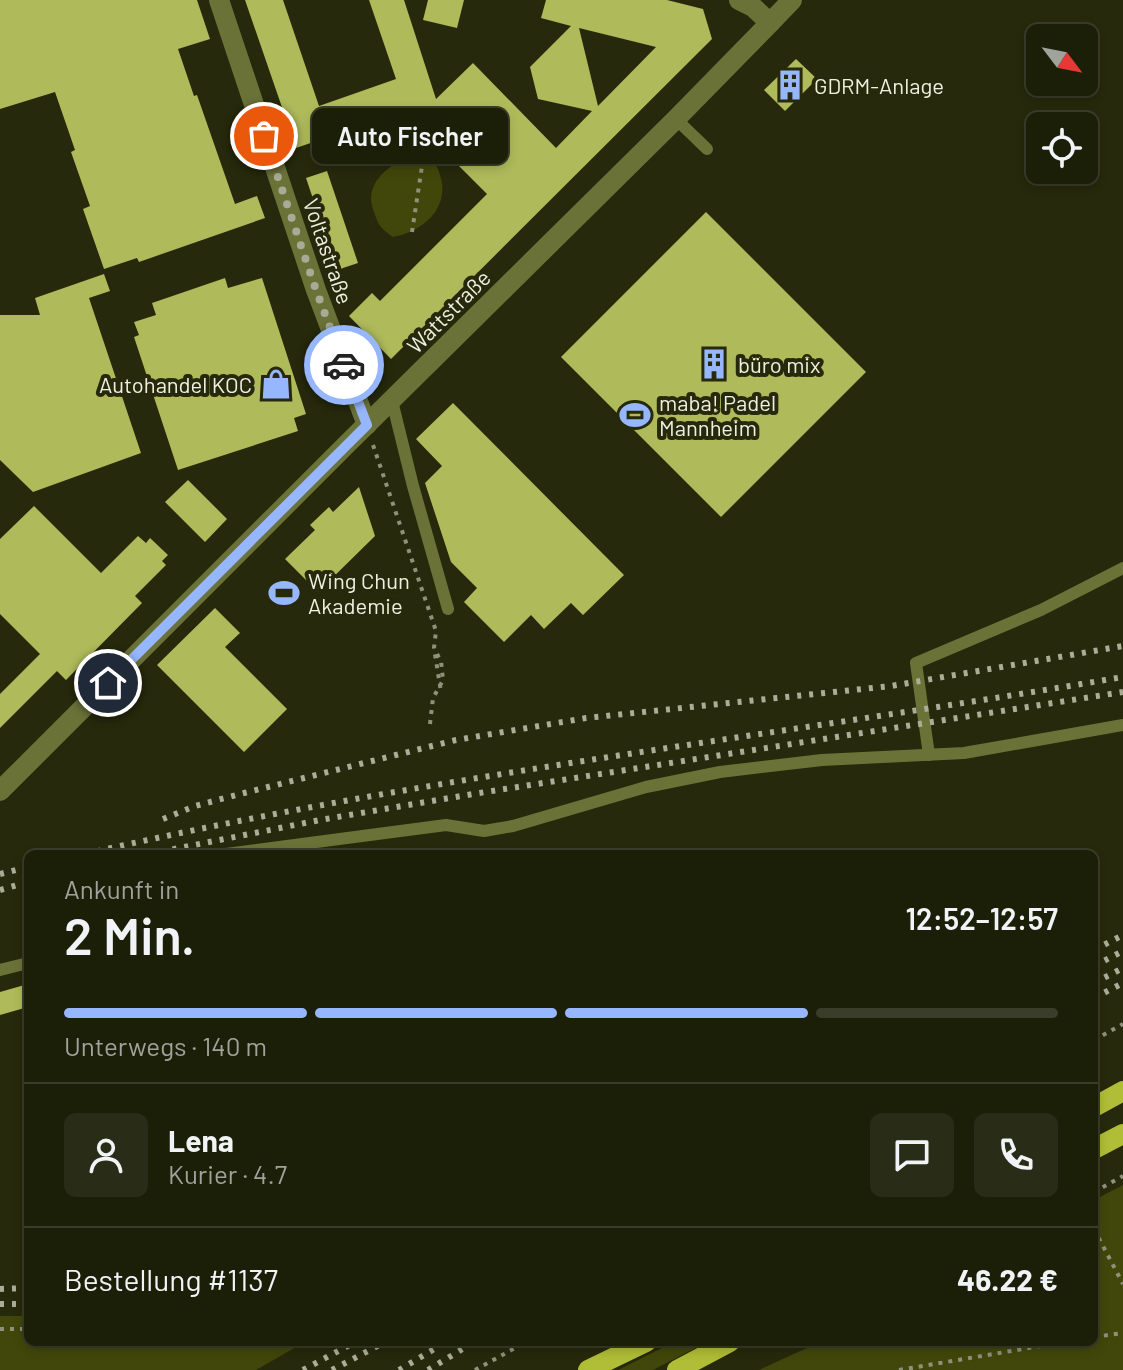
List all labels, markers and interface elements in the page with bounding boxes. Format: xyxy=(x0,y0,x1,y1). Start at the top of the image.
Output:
north arrow xyxy=(1026,24,1098,96)
map controls xyxy=(1026,24,1098,184)
building icon: GDRM-Anlage xyxy=(773,68,807,102)
place label: GDRM-Anlage xyxy=(814,72,944,98)
pin xyxy=(230,102,298,170)
callout: Auto Fischer xyxy=(312,108,508,164)
button: locate xyxy=(1026,112,1098,184)
icon: bag xyxy=(242,114,286,158)
text: Auto Fischer xyxy=(337,120,483,151)
street label: Voltastraße xyxy=(299,195,359,307)
street label: Wattstraße xyxy=(401,264,495,358)
courier xyxy=(304,325,384,405)
icon: car xyxy=(322,343,366,387)
building icon: büro mix xyxy=(697,347,731,381)
place label: büro mix xyxy=(738,351,820,377)
shop icon: Autohandel KOC xyxy=(259,367,293,401)
place label: Autohandel KOC xyxy=(99,371,252,397)
place label: maba! Padel Mannheim xyxy=(659,389,776,440)
sports icon: maba! Padel Mannheim xyxy=(618,398,652,432)
place label: Wing Chun Akademie xyxy=(308,567,410,618)
sports icon: Wing Chun Akademie xyxy=(267,576,301,610)
pin xyxy=(74,649,142,717)
icon: home xyxy=(86,661,130,705)
text: Ankunft in xyxy=(64,873,179,904)
text: 12:52–12:57 xyxy=(905,900,1058,936)
text: 2 Min. xyxy=(64,903,195,965)
text: Unterwegs · 140 m xyxy=(64,1030,267,1061)
button: person xyxy=(64,1113,148,1197)
button: chat xyxy=(870,1113,954,1197)
button: phone xyxy=(974,1113,1058,1197)
text: Lena xyxy=(168,1122,234,1158)
text: Kurier · 4.7 xyxy=(168,1158,287,1189)
text: Bestellung #1137 xyxy=(64,1261,278,1297)
text: 46.22 € xyxy=(957,1261,1058,1297)

